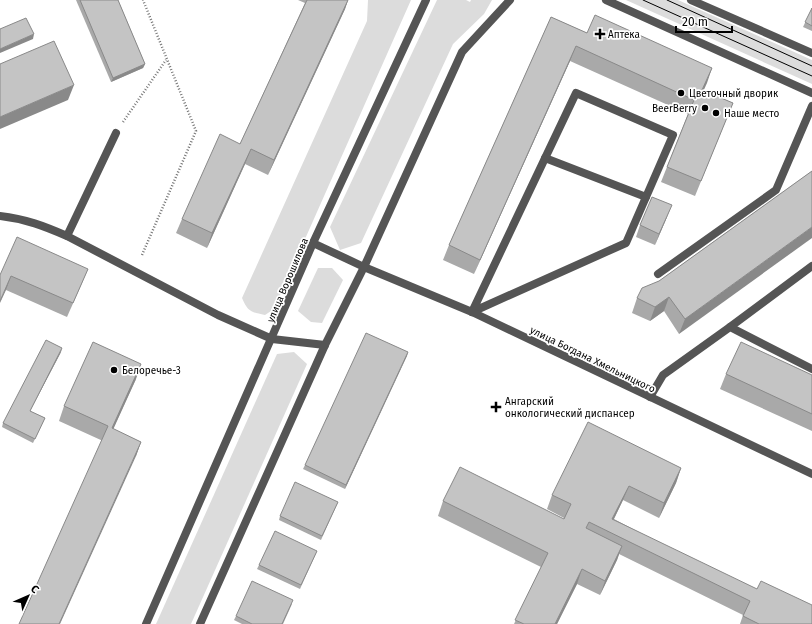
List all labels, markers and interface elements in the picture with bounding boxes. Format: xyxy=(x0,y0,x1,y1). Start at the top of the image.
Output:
scale bar xyxy=(676,8,732,34)
text: 20 m xyxy=(682,15,708,29)
marker: Аптека xyxy=(595,29,605,39)
place label: Аптека xyxy=(608,29,640,41)
marker: Цветочный дворик xyxy=(676,88,686,98)
place label: Цветочный дворик xyxy=(689,88,779,100)
place label: BeerBerry xyxy=(652,103,697,115)
marker: BeerBerry xyxy=(700,103,710,113)
marker: Наше место xyxy=(711,108,721,118)
place label: Наше место xyxy=(724,108,779,120)
street label: улица Ворошилова xyxy=(265,236,311,325)
street label: улица Богдана Хмельницкого xyxy=(528,324,657,396)
marker: Белоречье-3 xyxy=(109,365,119,375)
place label: Белоречье-3 xyxy=(122,365,181,377)
place label: Ангарский онкологический диспансер xyxy=(505,396,635,420)
marker: Ангарский онкологический диспансер xyxy=(490,401,502,413)
north arrow xyxy=(8,576,48,616)
text: С xyxy=(28,582,42,597)

